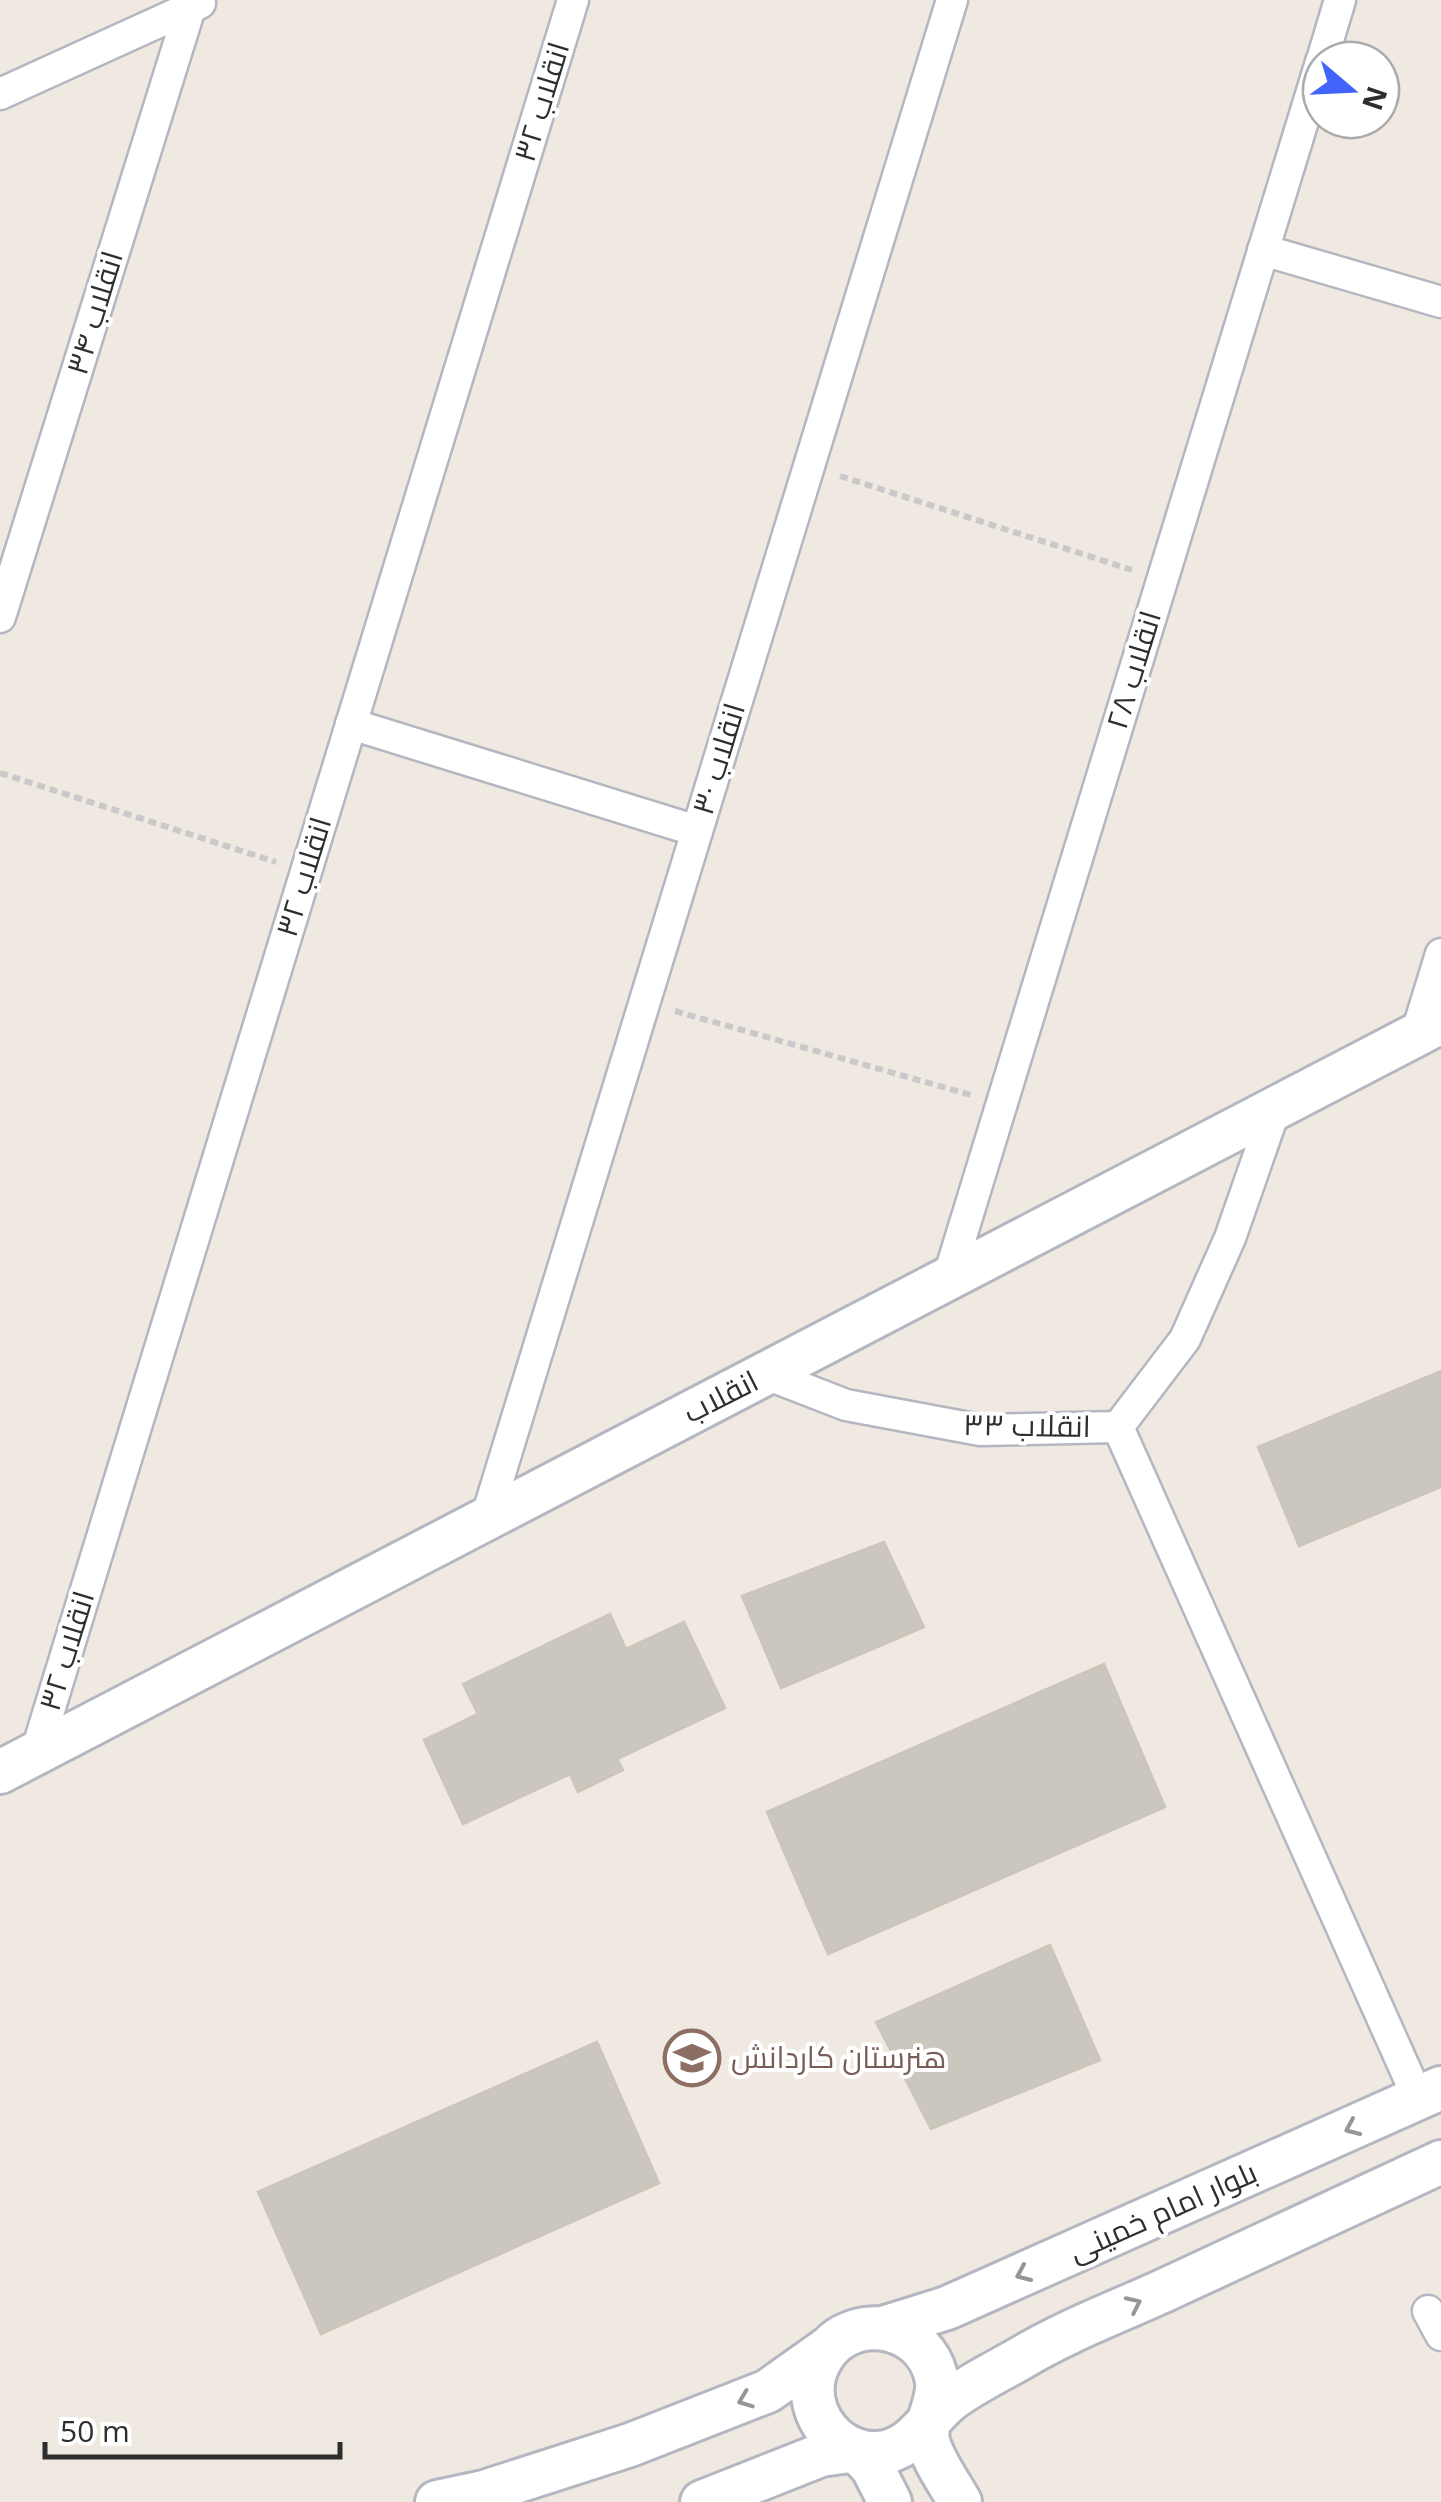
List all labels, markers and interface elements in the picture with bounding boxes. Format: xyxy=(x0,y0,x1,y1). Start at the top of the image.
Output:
street label: انقلاب ۳۲ xyxy=(503,37,578,166)
north arrow xyxy=(1301,40,1401,140)
text: N xyxy=(1354,82,1397,115)
street label: انقلاب ۳۴ xyxy=(55,246,132,379)
street label: انقلاب ۲۸ xyxy=(1095,606,1170,734)
street label: انقلاب ۳۰ xyxy=(681,698,754,819)
street label: انقلاب ۳۲ xyxy=(265,812,340,941)
street label: انقلاب xyxy=(676,1359,765,1432)
street label: انقلاب ۳۳ xyxy=(963,1403,1091,1446)
street label: انقلاب ۳۲ xyxy=(28,1586,103,1715)
school or university icon: هنرستان کاردانش xyxy=(662,2028,722,2088)
place label: هنرستان کاردانش xyxy=(731,2036,946,2077)
one-way arrow xyxy=(1344,2116,1362,2136)
street label: بلوار امام خمینی xyxy=(1062,2151,1263,2271)
one-way arrow xyxy=(1015,2262,1033,2282)
one-way arrow xyxy=(1124,2296,1142,2316)
one-way arrow xyxy=(737,2388,755,2408)
scale bar xyxy=(45,2397,340,2459)
text: 50 m xyxy=(60,2410,130,2451)

